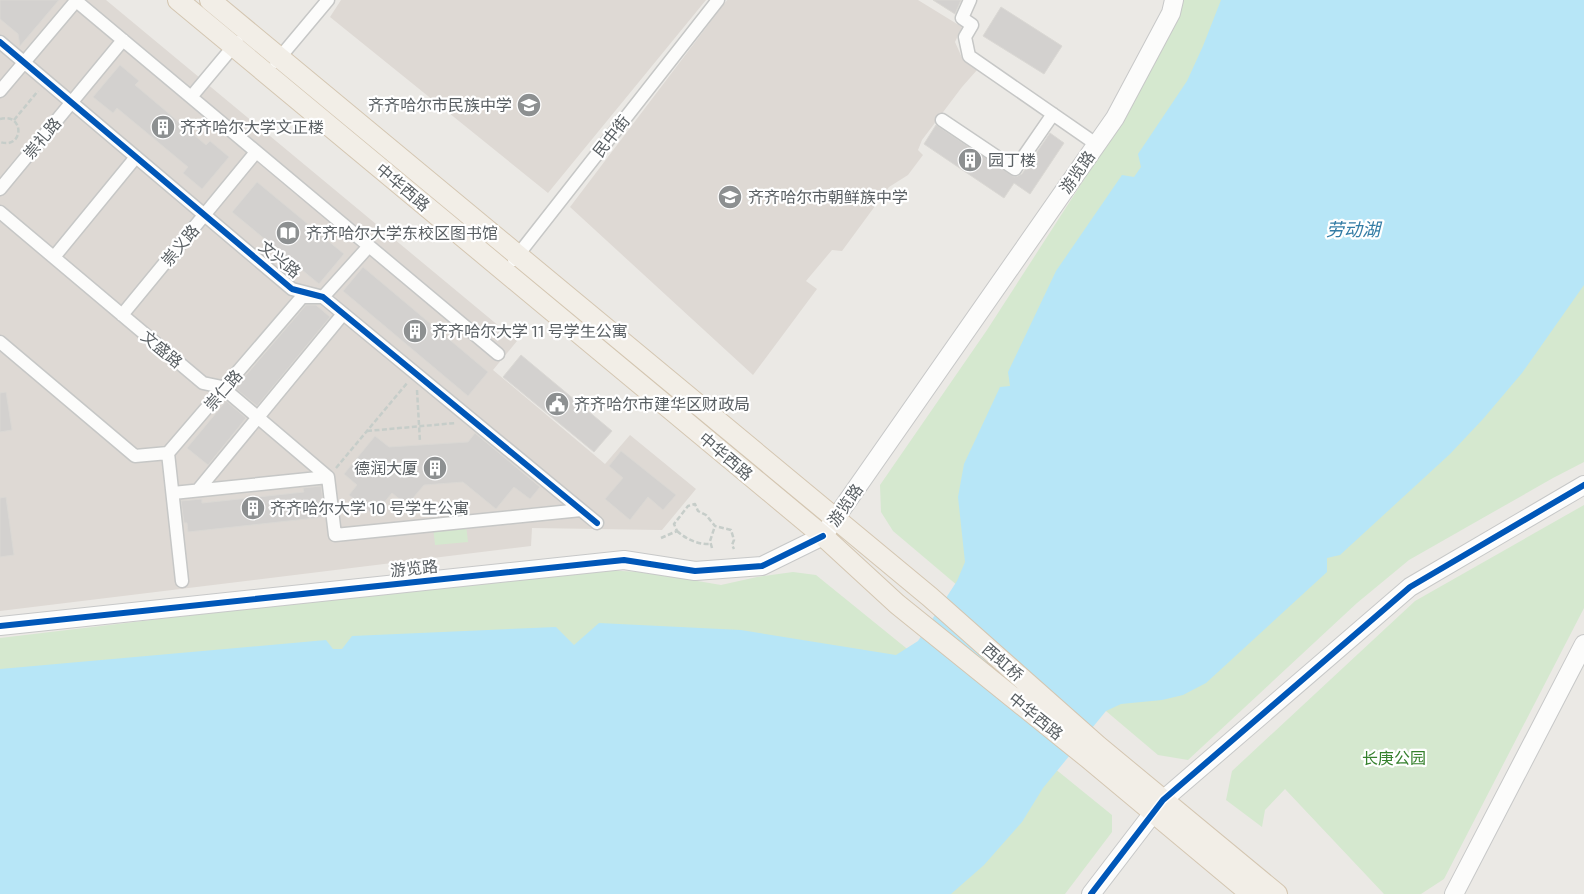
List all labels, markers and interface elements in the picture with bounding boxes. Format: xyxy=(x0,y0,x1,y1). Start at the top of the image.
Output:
school or university icon: 齐齐哈尔市民族中学 xyxy=(516,92,542,118)
place label: 齐齐哈尔市民族中学 xyxy=(368,95,512,114)
street label: 民中街 xyxy=(588,111,633,160)
street label: 崇礼路 xyxy=(19,113,64,162)
building icon: 齐齐哈尔大学文正楼 xyxy=(150,114,176,140)
place label: 齐齐哈尔大学文正楼 xyxy=(180,117,324,136)
building icon: 园丁楼 xyxy=(957,147,983,173)
street label: 游览路 xyxy=(1055,147,1098,197)
place label: 园丁楼 xyxy=(988,150,1036,169)
street label: 中华西路 xyxy=(373,159,434,214)
school or university icon: 齐齐哈尔市朝鲜族中学 xyxy=(717,184,743,210)
place label: 齐齐哈尔市朝鲜族中学 xyxy=(748,187,908,206)
water label: 劳动湖 xyxy=(1326,218,1383,240)
street label: 崇义路 xyxy=(157,220,202,269)
library icon: 齐齐哈尔大学东校区图书馆 xyxy=(275,220,301,246)
place label: 齐齐哈尔大学东校区图书馆 xyxy=(306,223,498,242)
street label: 文兴路 xyxy=(256,236,305,281)
building icon: 齐齐哈尔大学 11 号学生公寓 xyxy=(402,318,428,344)
place label: 齐齐哈尔大学 11 号学生公寓 xyxy=(432,321,628,340)
street label: 文盛路 xyxy=(138,326,187,371)
street label: 崇仁路 xyxy=(200,365,246,414)
public building icon: 齐齐哈尔市建华区财政局 xyxy=(544,391,570,417)
place label: 齐齐哈尔市建华区财政局 xyxy=(574,394,750,413)
street label: 中华西路 xyxy=(696,428,757,483)
building icon: 德润大厦 xyxy=(422,455,448,481)
place label: 德润大厦 xyxy=(354,458,418,477)
street label: 游览路 xyxy=(823,480,866,530)
building icon: 齐齐哈尔大学 10 号学生公寓 xyxy=(240,495,266,521)
place label: 齐齐哈尔大学 10 号学生公寓 xyxy=(270,498,469,517)
street label: 游览路 xyxy=(389,556,439,579)
street label: 西虹桥 xyxy=(979,639,1028,685)
street label: 中华西路 xyxy=(1005,688,1067,743)
park label: 长庚公园 xyxy=(1362,748,1426,767)

